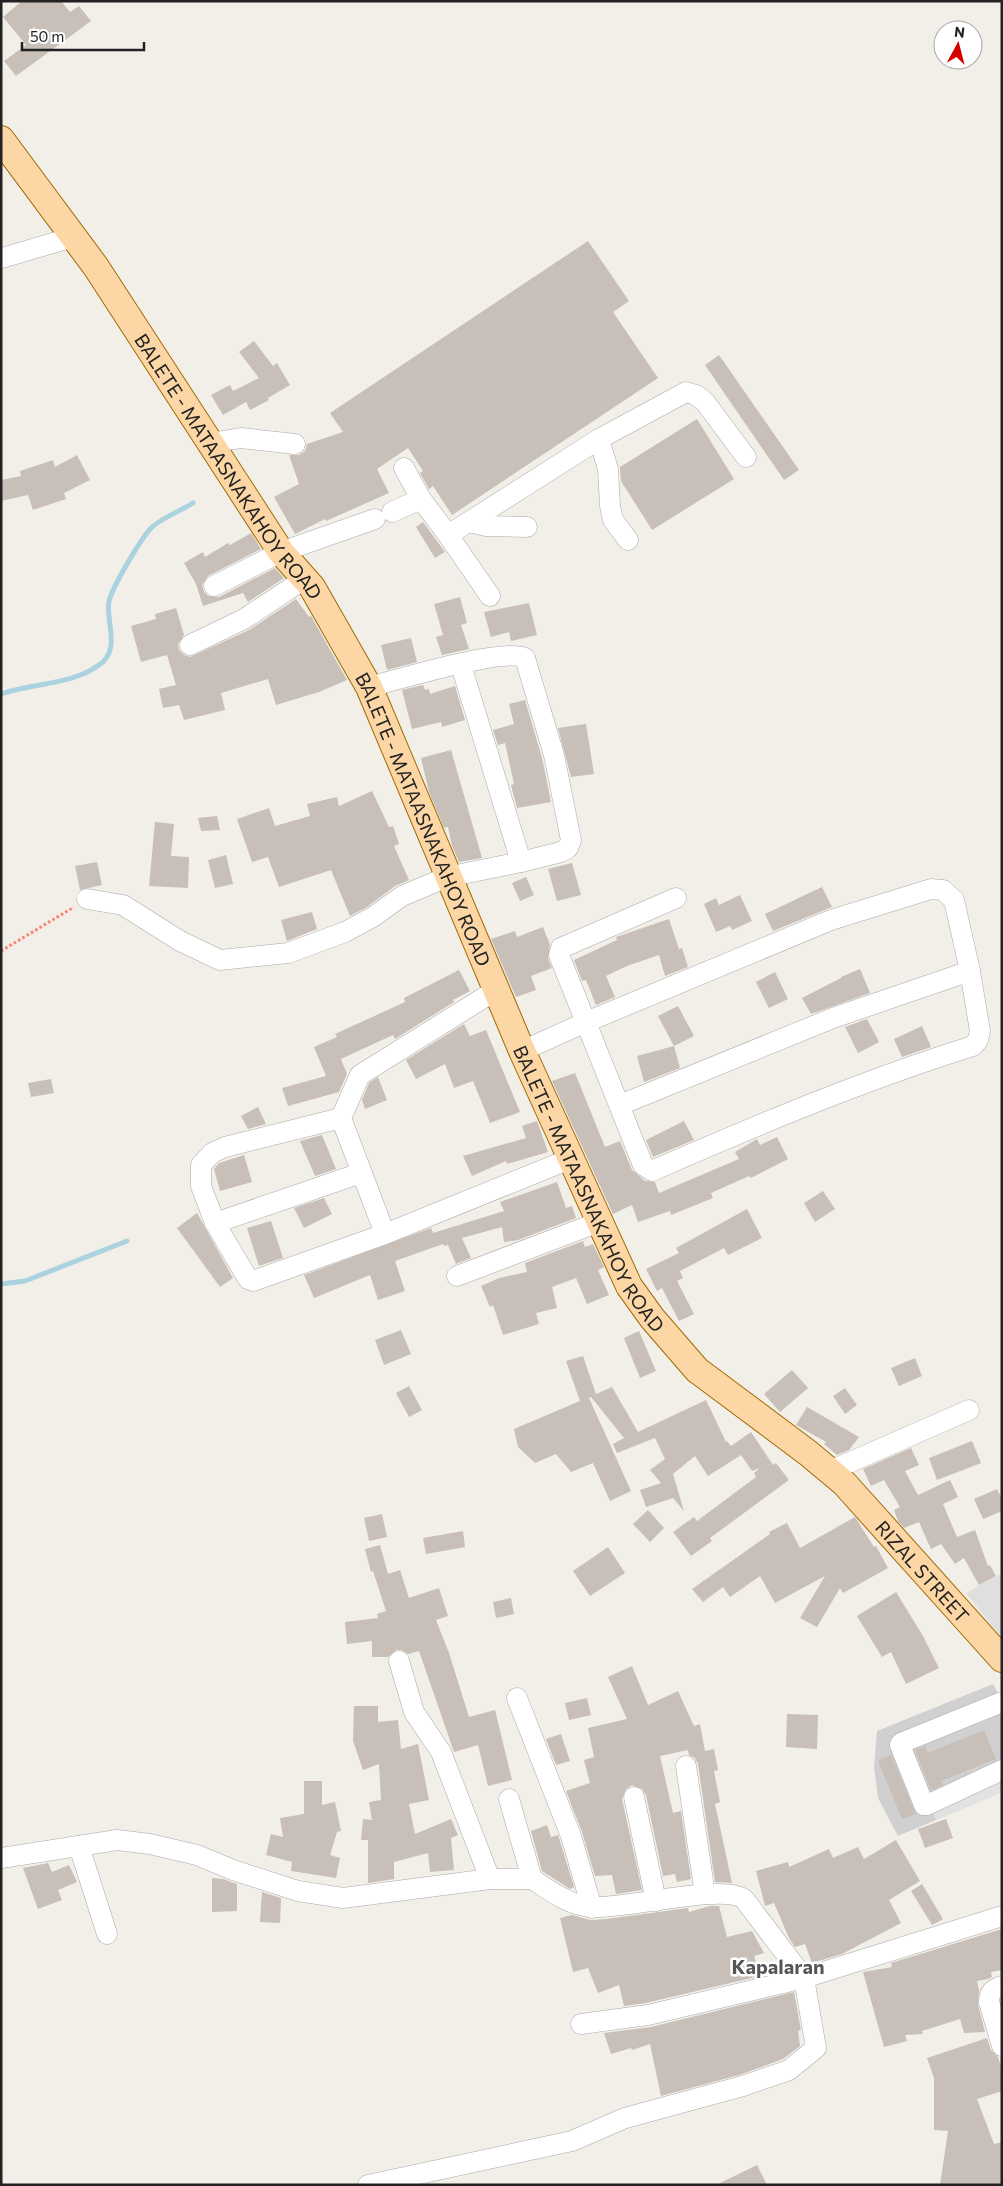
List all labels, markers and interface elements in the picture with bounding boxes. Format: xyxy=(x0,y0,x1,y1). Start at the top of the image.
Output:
scale bar xyxy=(22,20,145,52)
north arrow xyxy=(933,20,983,70)
text: N xyxy=(953,23,966,41)
text: 50 m xyxy=(30,27,64,45)
street label: BALETE - MATAASNAKAHOY ROAD xyxy=(131,329,328,603)
street label: BALETE - MATAASNAKAHOY ROAD xyxy=(351,668,496,969)
street label: BALETE - MATAASNAKAHOY ROAD xyxy=(509,1041,670,1336)
street label: RIZAL STREET xyxy=(871,1515,975,1627)
district label: Kapalaran xyxy=(731,1954,825,1978)

